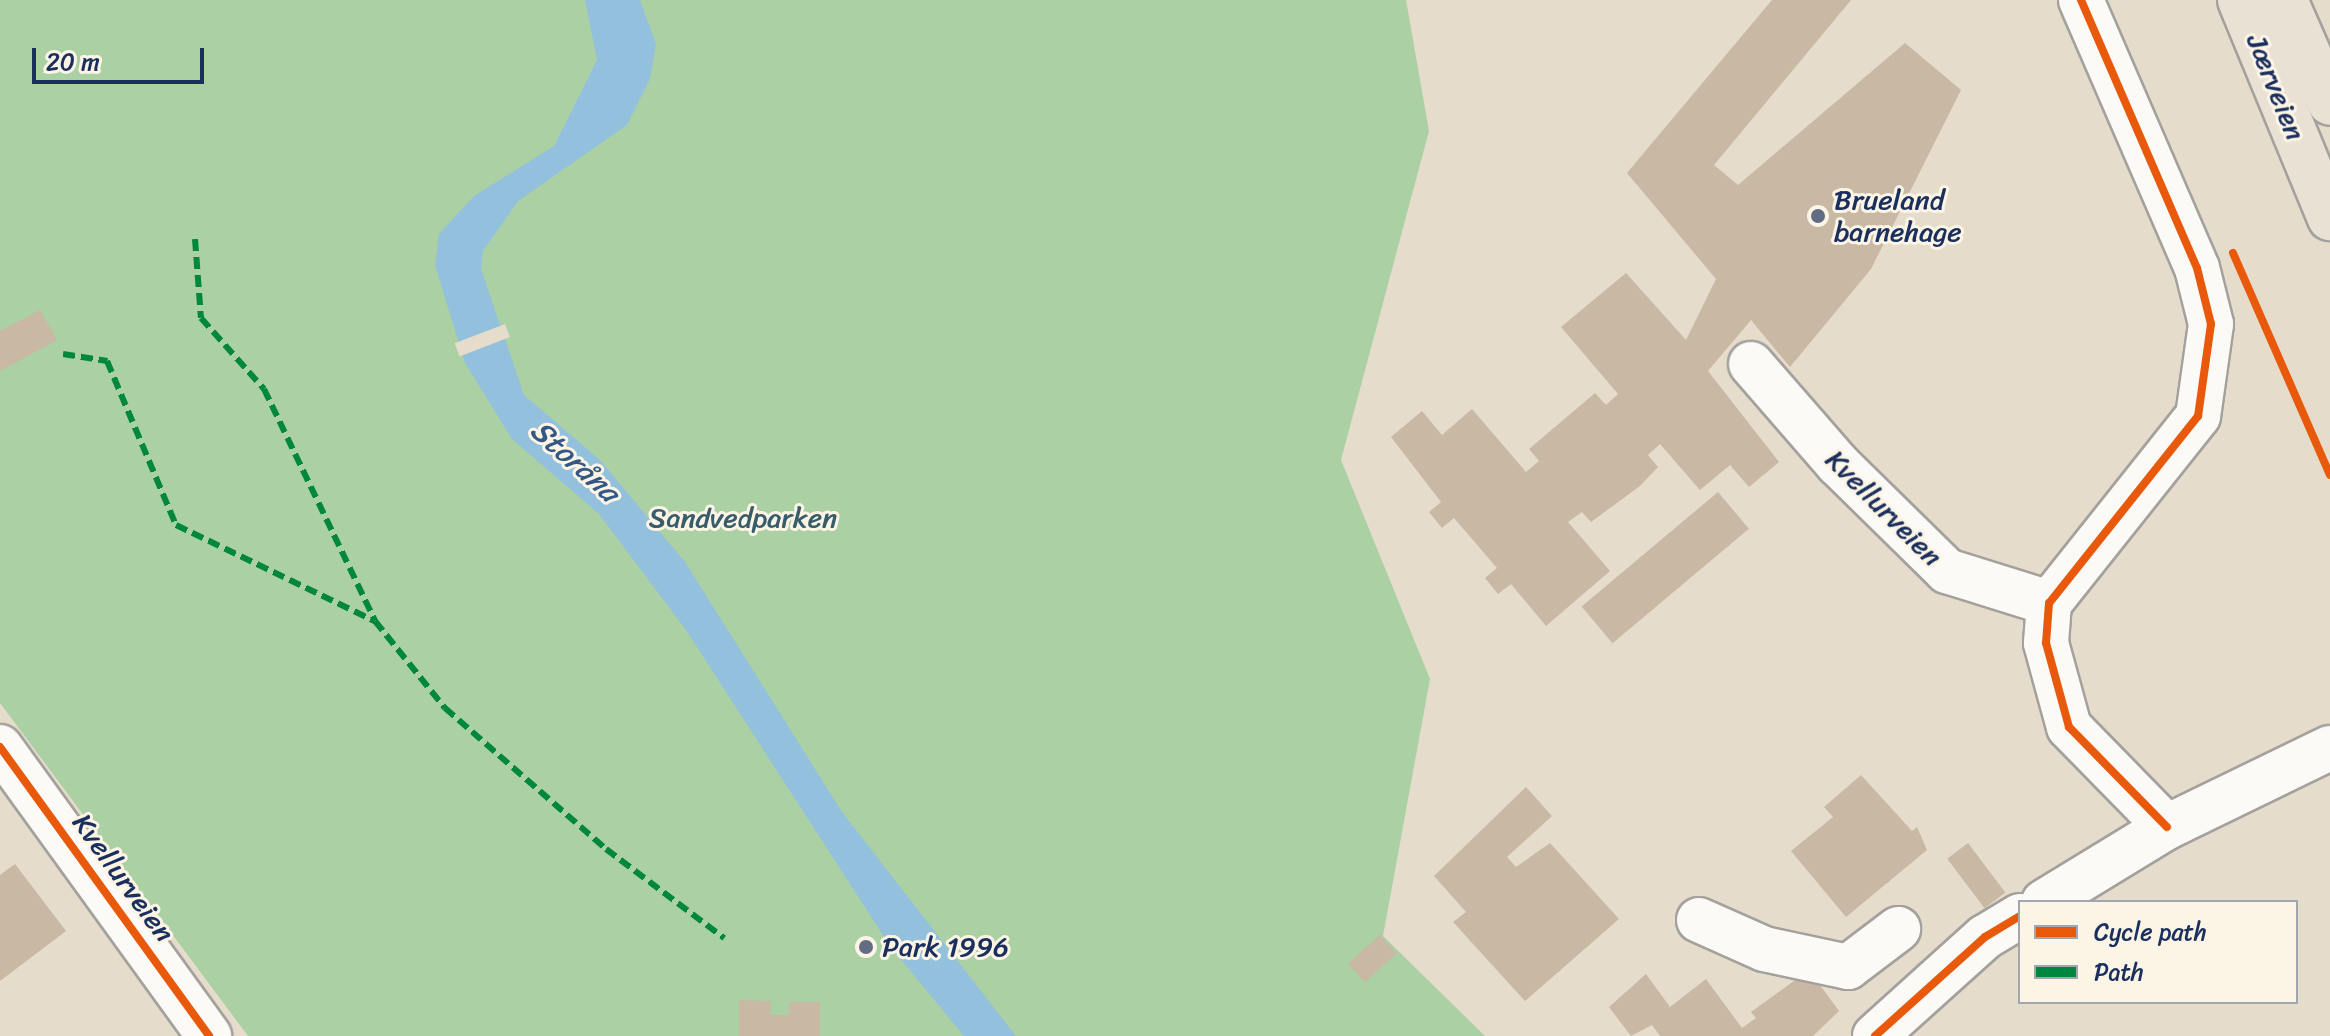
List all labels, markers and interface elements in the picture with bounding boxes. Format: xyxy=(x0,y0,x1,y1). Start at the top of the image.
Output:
street label: Jærveien xyxy=(2240,29,2312,145)
scale bar xyxy=(36,32,208,82)
text: 20 m xyxy=(46,41,100,83)
place label: Brueland barnehage xyxy=(1834,183,1962,249)
marker: Brueland barnehage xyxy=(1809,207,1827,225)
water label: Storåna xyxy=(524,412,626,510)
street label: Kvellurveien xyxy=(1819,443,1949,573)
park label: Sandvedparken xyxy=(649,501,837,535)
street label: Kvellurveien xyxy=(65,807,181,949)
legend xyxy=(2018,900,2298,1004)
text: Cycle path xyxy=(2094,911,2207,953)
place label: Park 1996 xyxy=(882,930,1009,964)
marker: Park 1996 xyxy=(857,938,875,956)
text: Path xyxy=(2094,951,2144,993)

